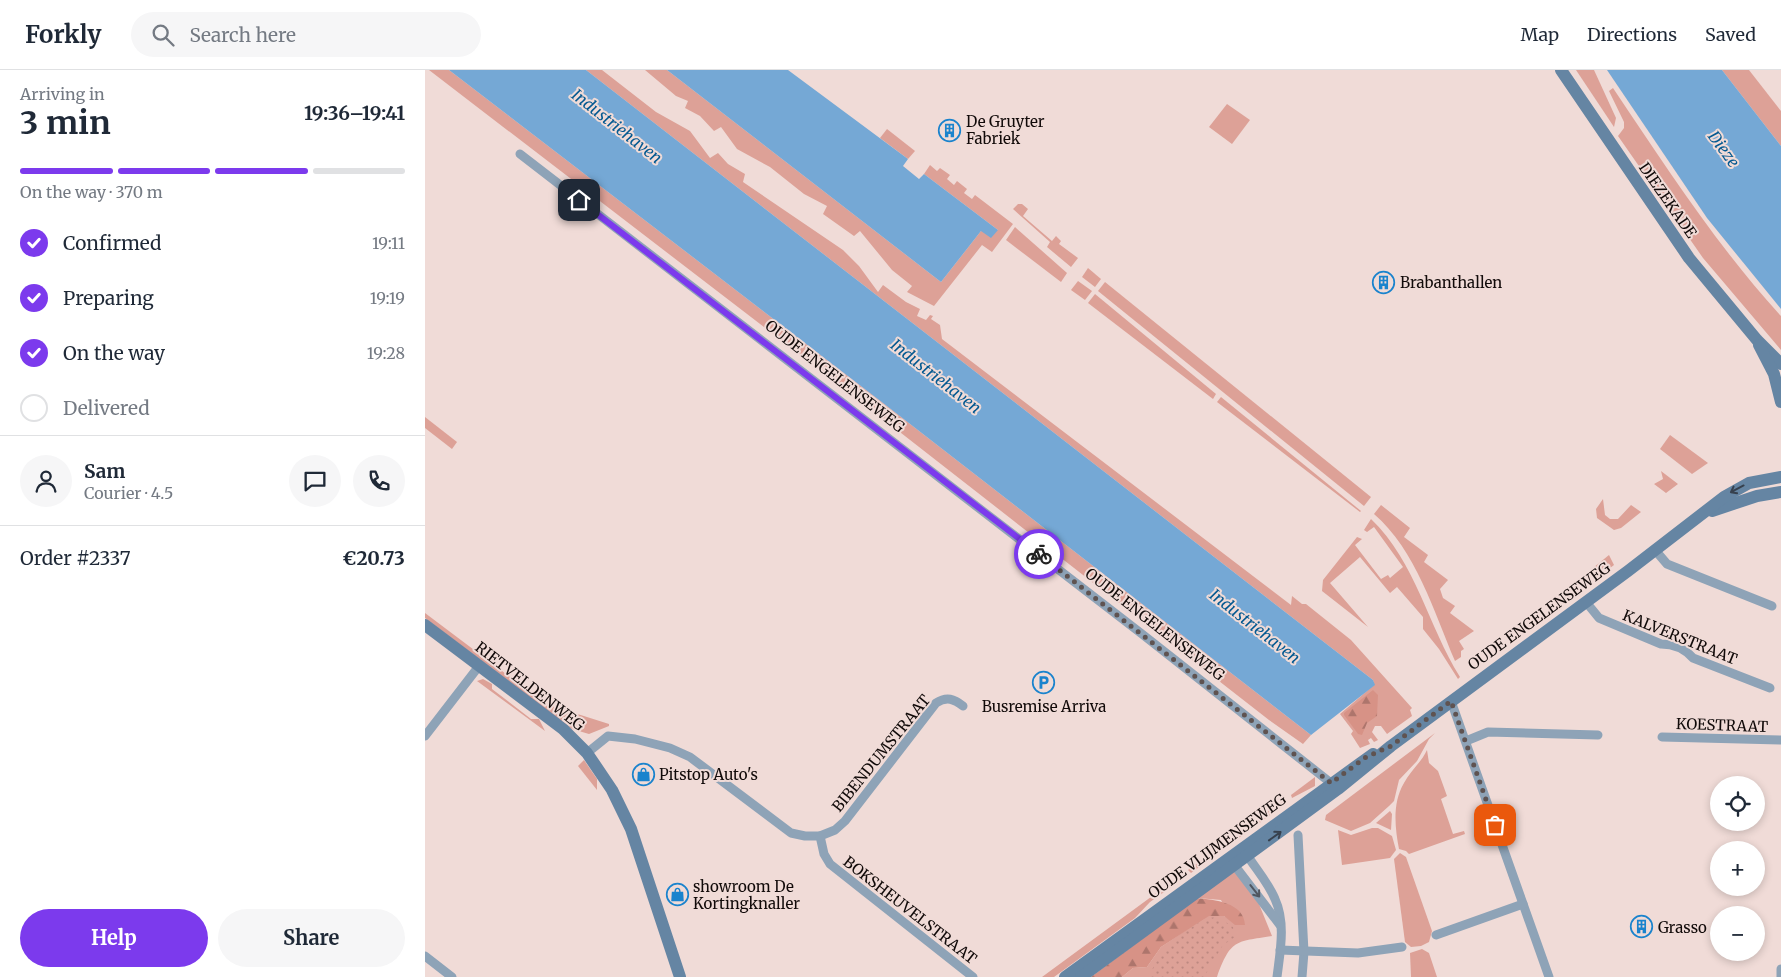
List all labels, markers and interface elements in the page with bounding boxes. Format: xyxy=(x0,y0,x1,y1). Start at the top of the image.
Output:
search box xyxy=(131,12,481,57)
text: Forkly xyxy=(25,19,101,50)
icon: search xyxy=(149,21,177,49)
text: Search here xyxy=(189,23,296,47)
text: Map xyxy=(1521,23,1559,46)
text: Directions xyxy=(1587,23,1677,46)
text: Saved xyxy=(1705,23,1756,46)
text: Arriving in xyxy=(20,84,105,104)
water label: Industriehaven xyxy=(568,84,666,168)
text: 19:36–19:41 xyxy=(304,101,405,125)
text: 3 min xyxy=(20,103,111,143)
place label: De Gruyter Fabriek xyxy=(966,112,1045,148)
building icon: De Gruyter Fabriek xyxy=(938,118,962,142)
water label: Dieze xyxy=(1704,126,1744,171)
street label: DIEZEKADE xyxy=(1635,159,1701,242)
pin xyxy=(558,179,600,221)
text: On the way · 370 m xyxy=(20,182,163,202)
icon: home xyxy=(565,186,593,214)
icon: check xyxy=(20,229,48,257)
text: Confirmed xyxy=(63,231,161,255)
text: 19:11 xyxy=(372,233,405,253)
building icon: Brabanthallen xyxy=(1372,270,1396,294)
place label: Brabanthallen xyxy=(1400,273,1502,292)
icon: check xyxy=(20,284,48,312)
text: Preparing xyxy=(63,286,154,310)
text: 19:19 xyxy=(370,288,405,308)
street label: OUDE ENGELENSEWEG xyxy=(762,316,909,436)
water label: Industriehaven xyxy=(887,334,985,418)
icon: check xyxy=(20,339,48,367)
text: On the way xyxy=(63,341,165,365)
text: 19:28 xyxy=(367,343,405,363)
text: Delivered xyxy=(63,396,150,420)
button: person xyxy=(20,455,72,507)
button: chat xyxy=(289,455,341,507)
button: phone xyxy=(353,455,405,507)
text: Sam xyxy=(84,459,125,483)
text: Courier · 4.5 xyxy=(84,483,173,503)
one-way arrow xyxy=(1730,485,1745,494)
courier xyxy=(1014,529,1064,579)
icon: bike xyxy=(1025,540,1053,568)
text: Order #2337 xyxy=(20,546,131,570)
text: €20.73 xyxy=(342,546,405,570)
street label: OUDE ENGELENSEWEG xyxy=(1464,558,1614,674)
street label: OUDE ENGELENSEWEG xyxy=(1082,564,1229,684)
water label: Industriehaven xyxy=(1206,584,1304,668)
street label: KALVERSTRAAT xyxy=(1620,605,1741,669)
street label: RIETVELDENWEG xyxy=(471,637,589,735)
parking icon: Busremise Arriva xyxy=(1032,671,1056,695)
street label: BIBENDUMSTRAAT xyxy=(828,690,934,815)
place label: Busremise Arriva xyxy=(982,697,1106,716)
street label: KOESTRAAT xyxy=(1676,714,1769,736)
shop icon: Pitstop Auto's xyxy=(631,762,655,786)
place label: Pitstop Auto's xyxy=(659,765,758,784)
map controls xyxy=(1710,776,1765,961)
button: locate xyxy=(1710,776,1765,831)
street label: OUDE VLIJMENSEWEG xyxy=(1144,789,1290,902)
pin xyxy=(1474,804,1516,846)
icon: bag xyxy=(1481,811,1509,839)
one-way arrow xyxy=(1268,831,1282,841)
button: + xyxy=(1710,841,1765,896)
street label: BOKSHEUVELSTRAAT xyxy=(839,852,981,968)
place label: showroom De Kortingknaller xyxy=(693,877,800,913)
shop icon: showroom De Kortingknaller xyxy=(665,883,689,907)
one-way arrow xyxy=(1250,884,1260,898)
button: − xyxy=(1710,906,1765,961)
button: Help xyxy=(20,909,208,967)
button: Share xyxy=(218,909,405,967)
building icon: Grasso xyxy=(1630,915,1654,939)
place label: Grasso xyxy=(1658,918,1707,937)

